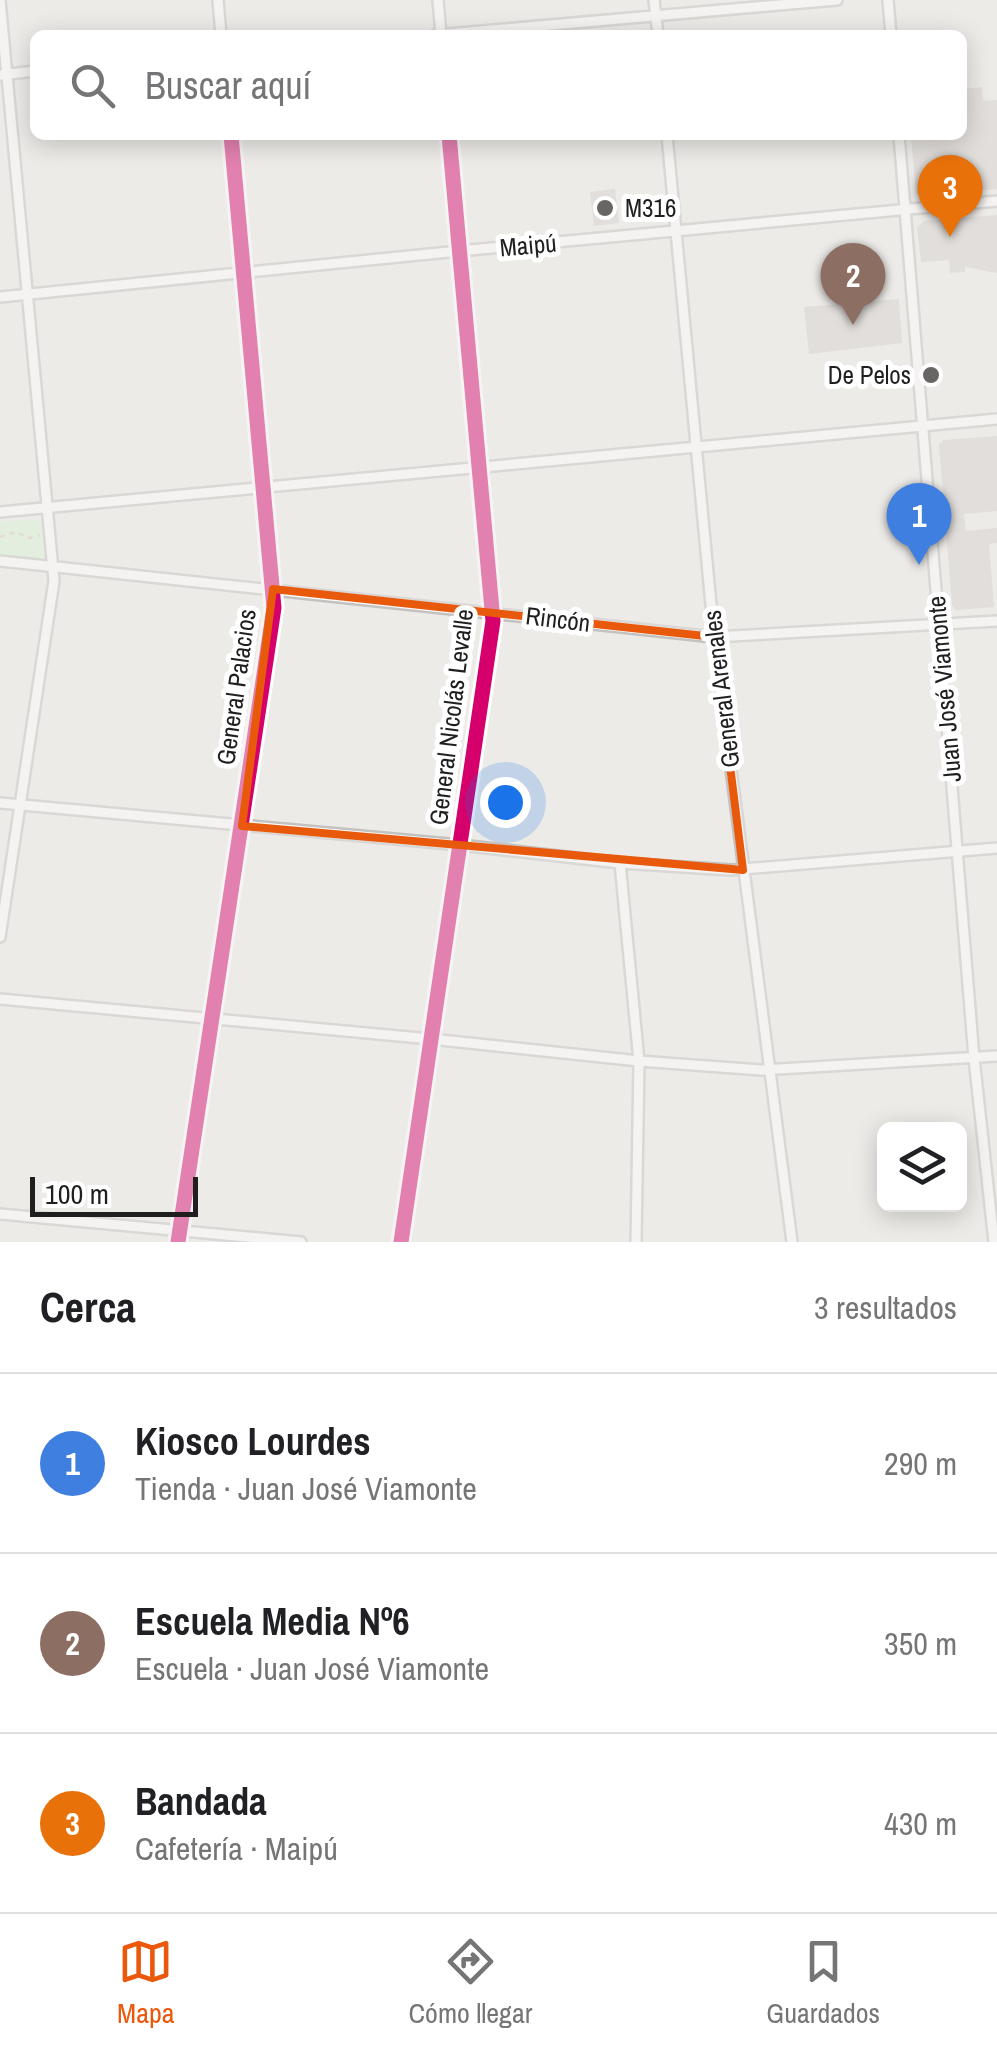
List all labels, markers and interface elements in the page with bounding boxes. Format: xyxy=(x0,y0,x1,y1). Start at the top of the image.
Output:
search box xyxy=(30,30,967,140)
icon: search xyxy=(65,58,120,113)
text: Buscar aquí xyxy=(145,60,311,111)
pin: 3 xyxy=(918,154,982,237)
place label: M316 xyxy=(625,191,676,225)
marker: M316 xyxy=(594,197,616,219)
street label: Maipú xyxy=(498,226,558,264)
pin: 2 xyxy=(820,242,886,325)
place label: De Pelos xyxy=(828,358,911,392)
marker: De Pelos xyxy=(920,364,942,386)
pin: 1 xyxy=(886,482,952,565)
street label: Juan José Viamonte xyxy=(919,595,969,783)
street label: Rincón xyxy=(524,598,592,640)
street label: General Palacios xyxy=(208,607,264,767)
street label: General Nicolás Levalle xyxy=(421,607,481,827)
street label: General Arenales xyxy=(694,608,748,770)
your location xyxy=(480,777,531,828)
map controls xyxy=(877,1122,967,1212)
button: layers xyxy=(877,1122,967,1212)
scale bar xyxy=(30,1172,198,1216)
text: 100 m xyxy=(45,1175,109,1213)
text: Cerca xyxy=(40,1279,136,1335)
text: 3 resultados xyxy=(814,1286,957,1329)
text: Kiosco Lourdes xyxy=(135,1416,371,1467)
text: 1 xyxy=(65,1442,80,1485)
text: 290 m xyxy=(884,1442,957,1485)
text: Tienda · Juan José Viamonte xyxy=(135,1467,477,1510)
text: Escuela Media Nº6 xyxy=(135,1596,410,1647)
text: 2 xyxy=(65,1622,80,1665)
text: 350 m xyxy=(884,1622,957,1665)
text: Escuela · Juan José Viamonte xyxy=(135,1647,489,1690)
text: Bandada xyxy=(135,1776,267,1827)
text: 3 xyxy=(65,1802,80,1845)
text: 430 m xyxy=(884,1802,957,1845)
text: Cafetería · Maipú xyxy=(135,1827,338,1870)
tab: Mapa xyxy=(117,1934,174,2032)
tab: Cómo llegar xyxy=(409,1934,532,2032)
tab: Guardados xyxy=(766,1934,880,2032)

